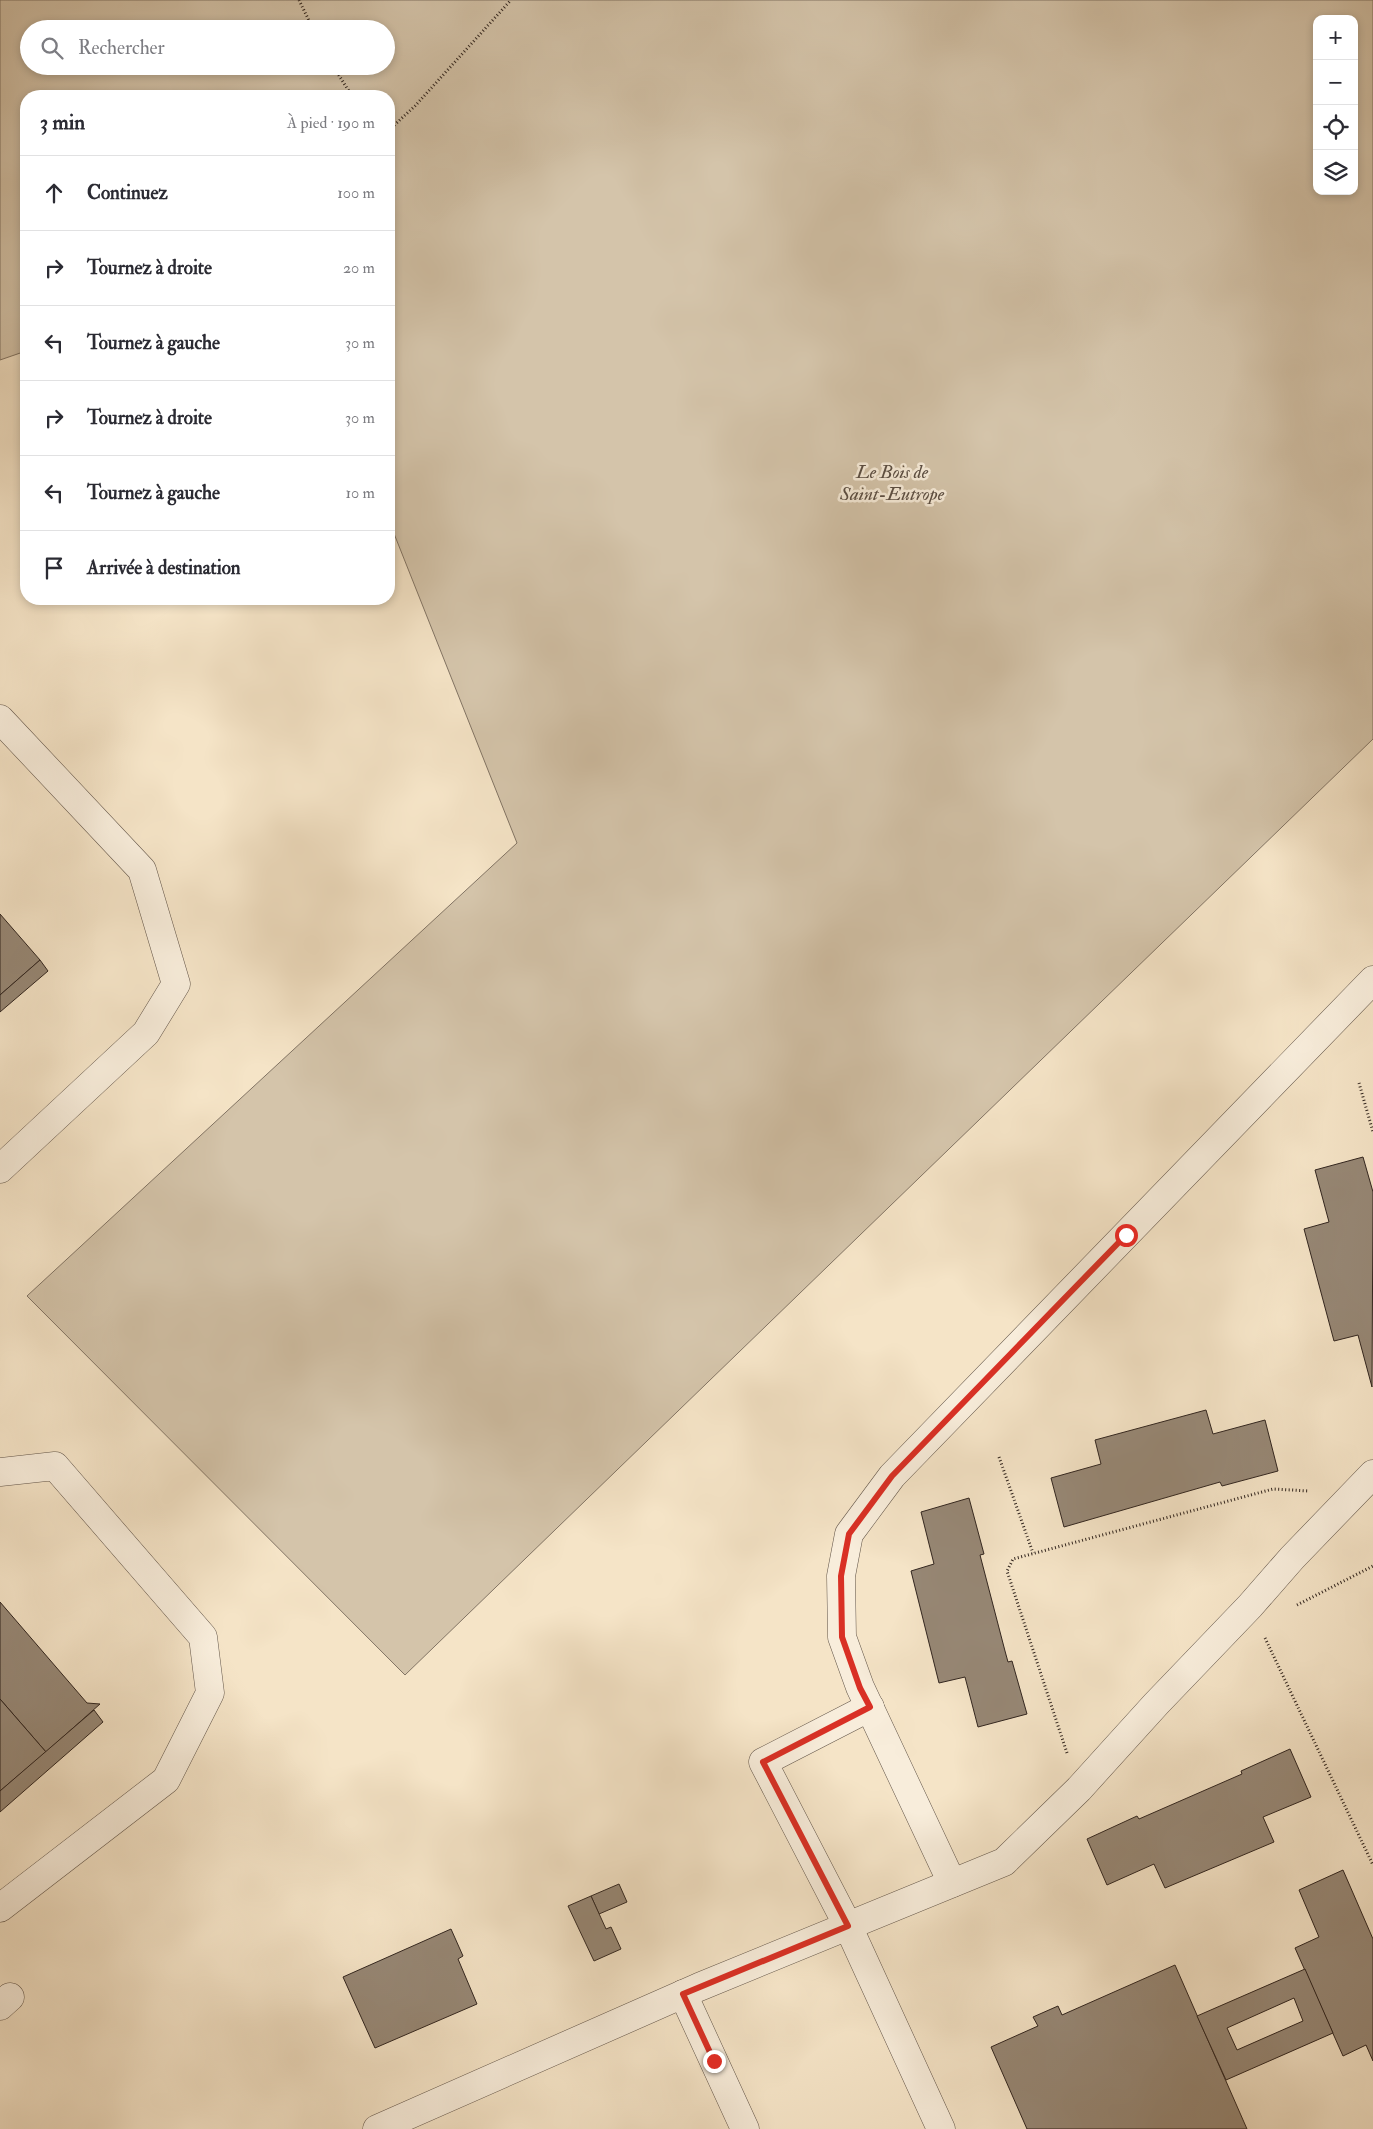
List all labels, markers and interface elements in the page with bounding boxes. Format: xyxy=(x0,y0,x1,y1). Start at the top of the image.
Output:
map controls xyxy=(1313,15,1358,195)
button: + xyxy=(1313,15,1358,60)
search box xyxy=(20,20,395,75)
icon: search xyxy=(38,34,66,62)
text: Rechercher xyxy=(78,36,165,60)
button: − xyxy=(1313,60,1358,105)
button: locate xyxy=(1313,105,1358,150)
text: 3 min xyxy=(40,109,85,136)
text: À pied · 190 m xyxy=(287,113,375,133)
button: layers xyxy=(1313,150,1358,195)
icon: ahead xyxy=(40,179,68,207)
text: Continuez xyxy=(87,181,168,205)
text: 100 m xyxy=(337,183,375,203)
icon: right xyxy=(40,254,68,282)
text: Tournez à droite xyxy=(87,256,212,280)
text: 20 m xyxy=(343,258,375,278)
icon: left xyxy=(40,329,68,357)
text: Tournez à gauche xyxy=(87,331,220,355)
text: 30 m xyxy=(345,333,375,353)
icon: right xyxy=(40,404,68,432)
text: Tournez à droite xyxy=(87,406,212,430)
text: 30 m xyxy=(345,408,375,428)
park label: Le Bois de Saint-Eutrope xyxy=(839,460,945,506)
icon: left xyxy=(40,479,68,507)
text: Tournez à gauche xyxy=(87,481,220,505)
text: 10 m xyxy=(345,483,375,503)
icon: arrive xyxy=(40,554,68,582)
text: Arrivée à destination xyxy=(87,556,241,580)
route start xyxy=(1115,1224,1138,1247)
route end xyxy=(703,2050,726,2073)

